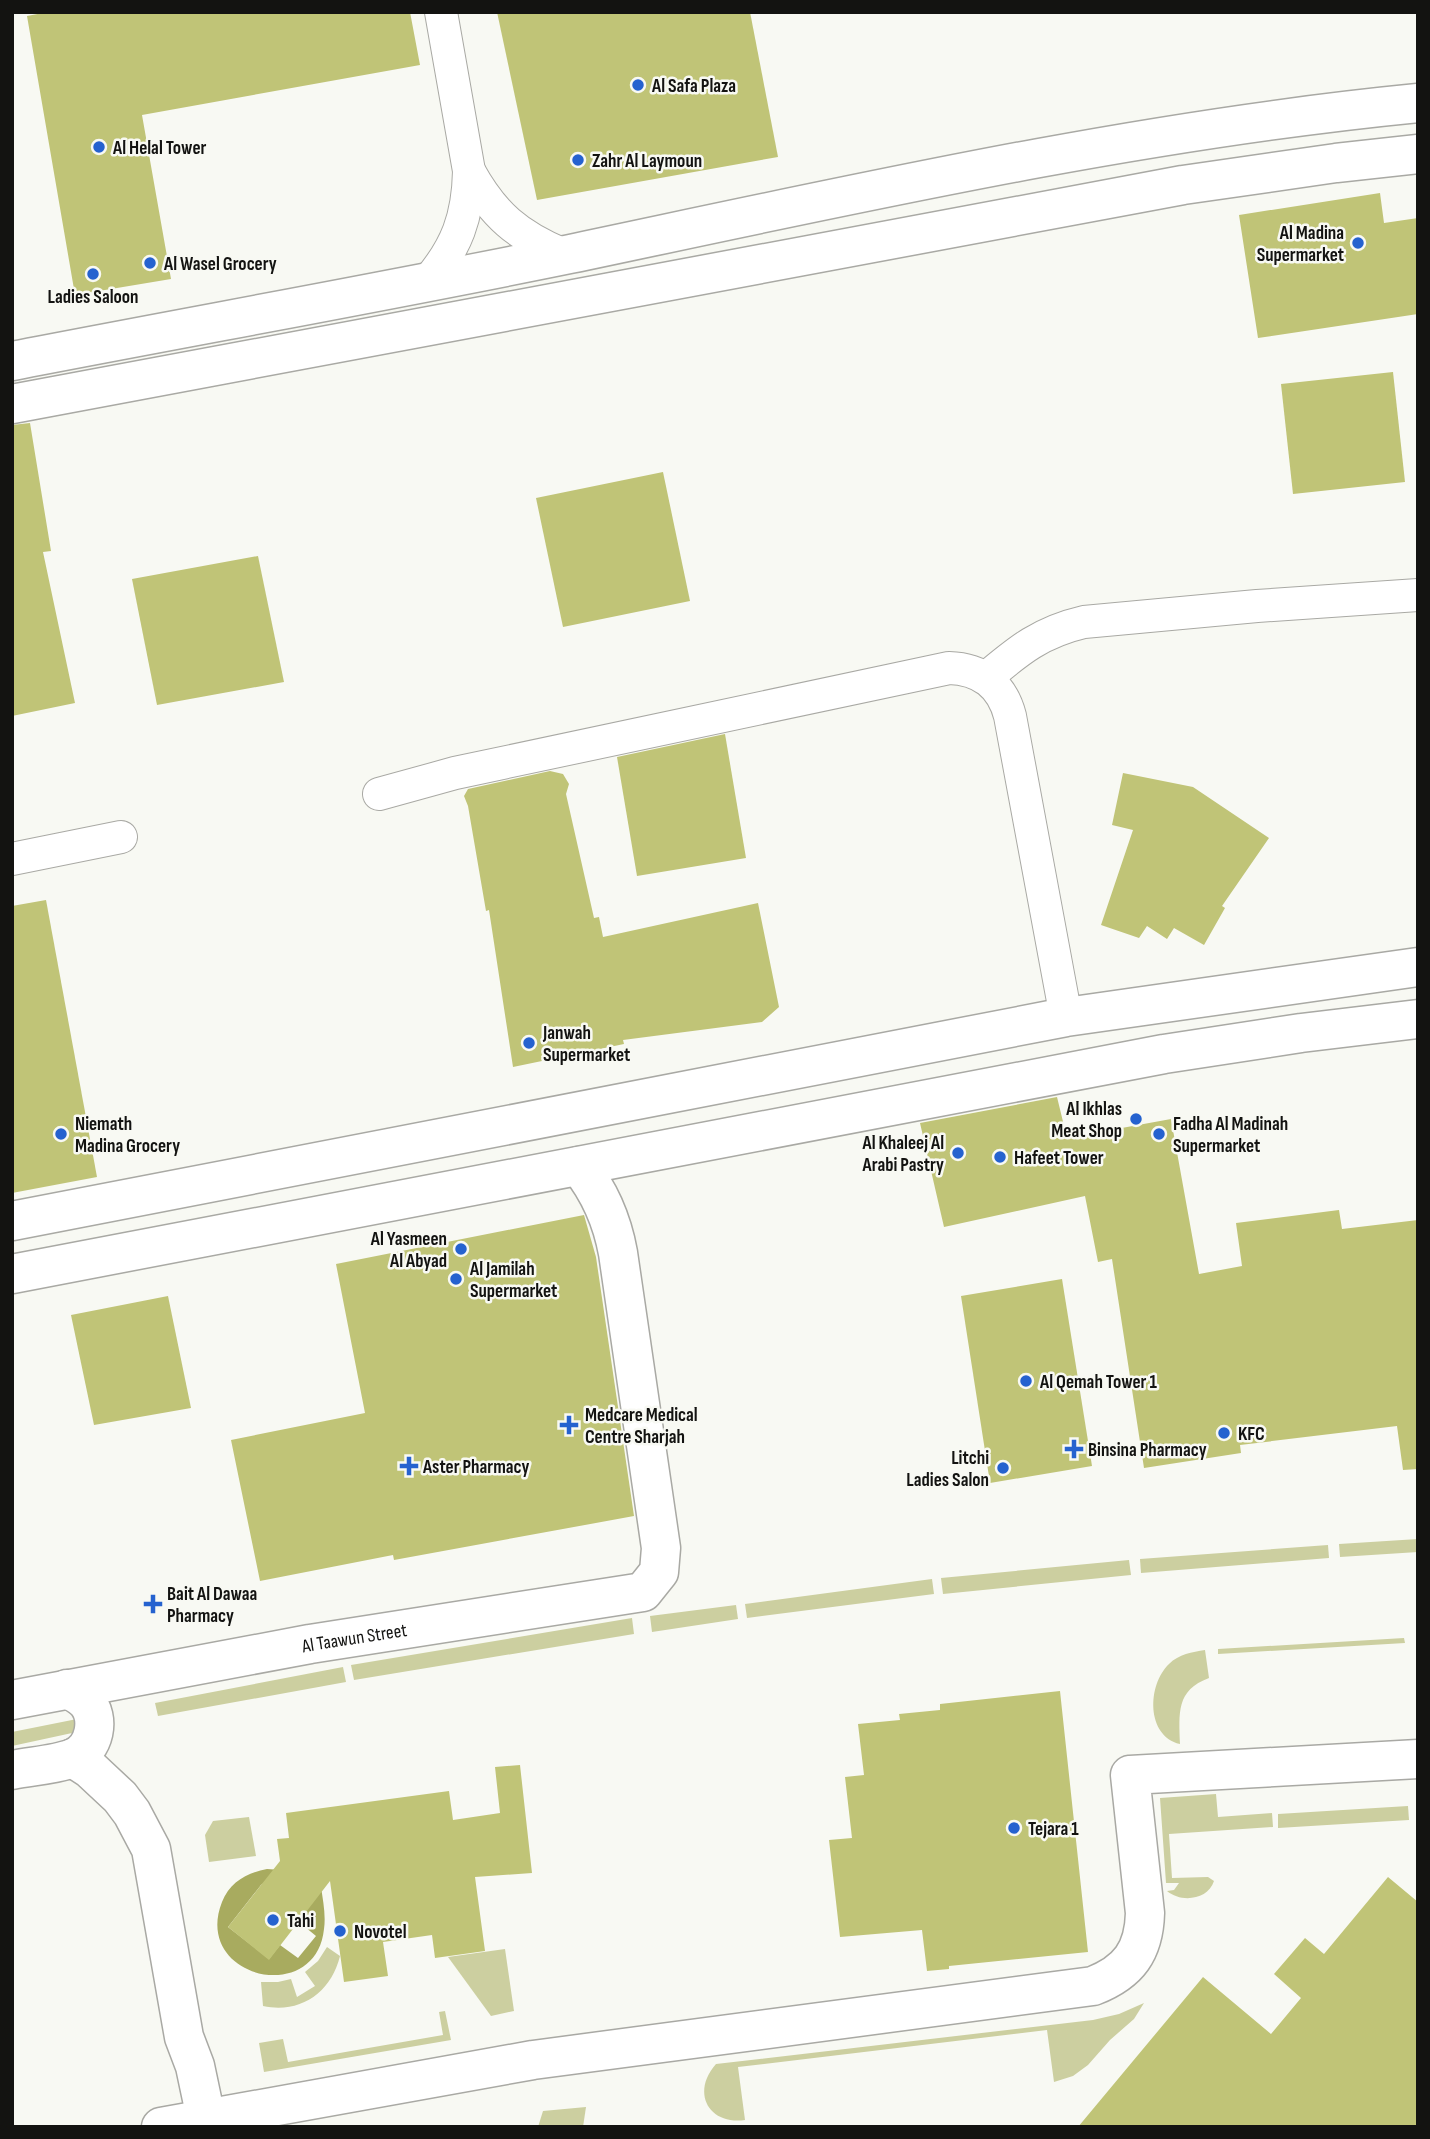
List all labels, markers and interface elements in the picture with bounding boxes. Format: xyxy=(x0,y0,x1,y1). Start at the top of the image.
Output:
place label: Al Safa Plaza xyxy=(651,75,736,98)
marker: Al Safa Plaza xyxy=(630,77,646,93)
place label: Al Helal Tower xyxy=(112,137,207,160)
marker: Al Helal Tower xyxy=(91,139,107,155)
place label: Zahr Al Laymoun xyxy=(592,150,702,173)
marker: Zahr Al Laymoun xyxy=(570,152,586,168)
place label: Al Madina Supermarket xyxy=(1257,222,1344,267)
marker: Al Madina Supermarket xyxy=(1350,235,1366,251)
place label: Al Wasel Grocery xyxy=(163,253,277,276)
marker: Al Wasel Grocery xyxy=(142,255,158,271)
marker: Ladies Saloon xyxy=(85,266,101,282)
place label: Ladies Saloon xyxy=(47,286,139,309)
place label: Janwah Supermarket xyxy=(542,1022,630,1067)
marker: Janwah Supermarket xyxy=(521,1035,537,1051)
place label: Al Ikhlas Meat Shop xyxy=(1051,1098,1122,1143)
marker: Al Ikhlas Meat Shop xyxy=(1128,1111,1144,1127)
place label: Niemath Madina Grocery xyxy=(75,1113,180,1158)
place label: Fadha Al Madinah Supermarket xyxy=(1173,1113,1288,1158)
marker: Niemath Madina Grocery xyxy=(53,1126,69,1142)
marker: Fadha Al Madinah Supermarket xyxy=(1151,1126,1167,1142)
place label: Al Khaleej Al Arabi Pastry xyxy=(861,1132,944,1177)
marker: Al Khaleej Al Arabi Pastry xyxy=(950,1145,966,1161)
place label: Hafeet Tower xyxy=(1014,1147,1104,1170)
marker: Hafeet Tower xyxy=(992,1149,1008,1165)
place label: Al Yasmeen Al Abyad xyxy=(370,1228,447,1273)
marker: Al Yasmeen Al Abyad xyxy=(453,1241,469,1257)
place label: Al Jamilah Supermarket xyxy=(469,1258,557,1303)
marker: Al Jamilah Supermarket xyxy=(448,1271,464,1287)
place label: Al Qemah Tower 1 xyxy=(1039,1371,1157,1394)
marker: Al Qemah Tower 1 xyxy=(1018,1373,1034,1389)
place label: Medcare Medical Centre Sharjah xyxy=(585,1404,698,1449)
marker: Medcare Medical Centre Sharjah xyxy=(559,1415,579,1435)
place label: KFC xyxy=(1238,1423,1265,1446)
marker: KFC xyxy=(1216,1425,1232,1441)
place label: Binsina Pharmacy xyxy=(1088,1439,1207,1462)
marker: Binsina Pharmacy xyxy=(1066,1441,1082,1457)
place label: Litchi Ladies Salon xyxy=(906,1447,989,1492)
place label: Aster Pharmacy xyxy=(422,1456,530,1479)
marker: Aster Pharmacy xyxy=(401,1458,417,1474)
marker: Litchi Ladies Salon xyxy=(995,1460,1011,1476)
place label: Bait Al Dawaa Pharmacy xyxy=(167,1583,257,1628)
marker: Bait Al Dawaa Pharmacy xyxy=(145,1596,161,1612)
street label: Al Taawun Street xyxy=(299,1619,409,1658)
place label: Tejara 1 xyxy=(1028,1818,1079,1841)
marker: Tejara 1 xyxy=(1006,1820,1022,1836)
place label: Tahi xyxy=(287,1910,314,1933)
marker: Tahi xyxy=(265,1912,281,1928)
place label: Novotel xyxy=(354,1921,407,1944)
marker: Novotel xyxy=(332,1923,348,1939)

